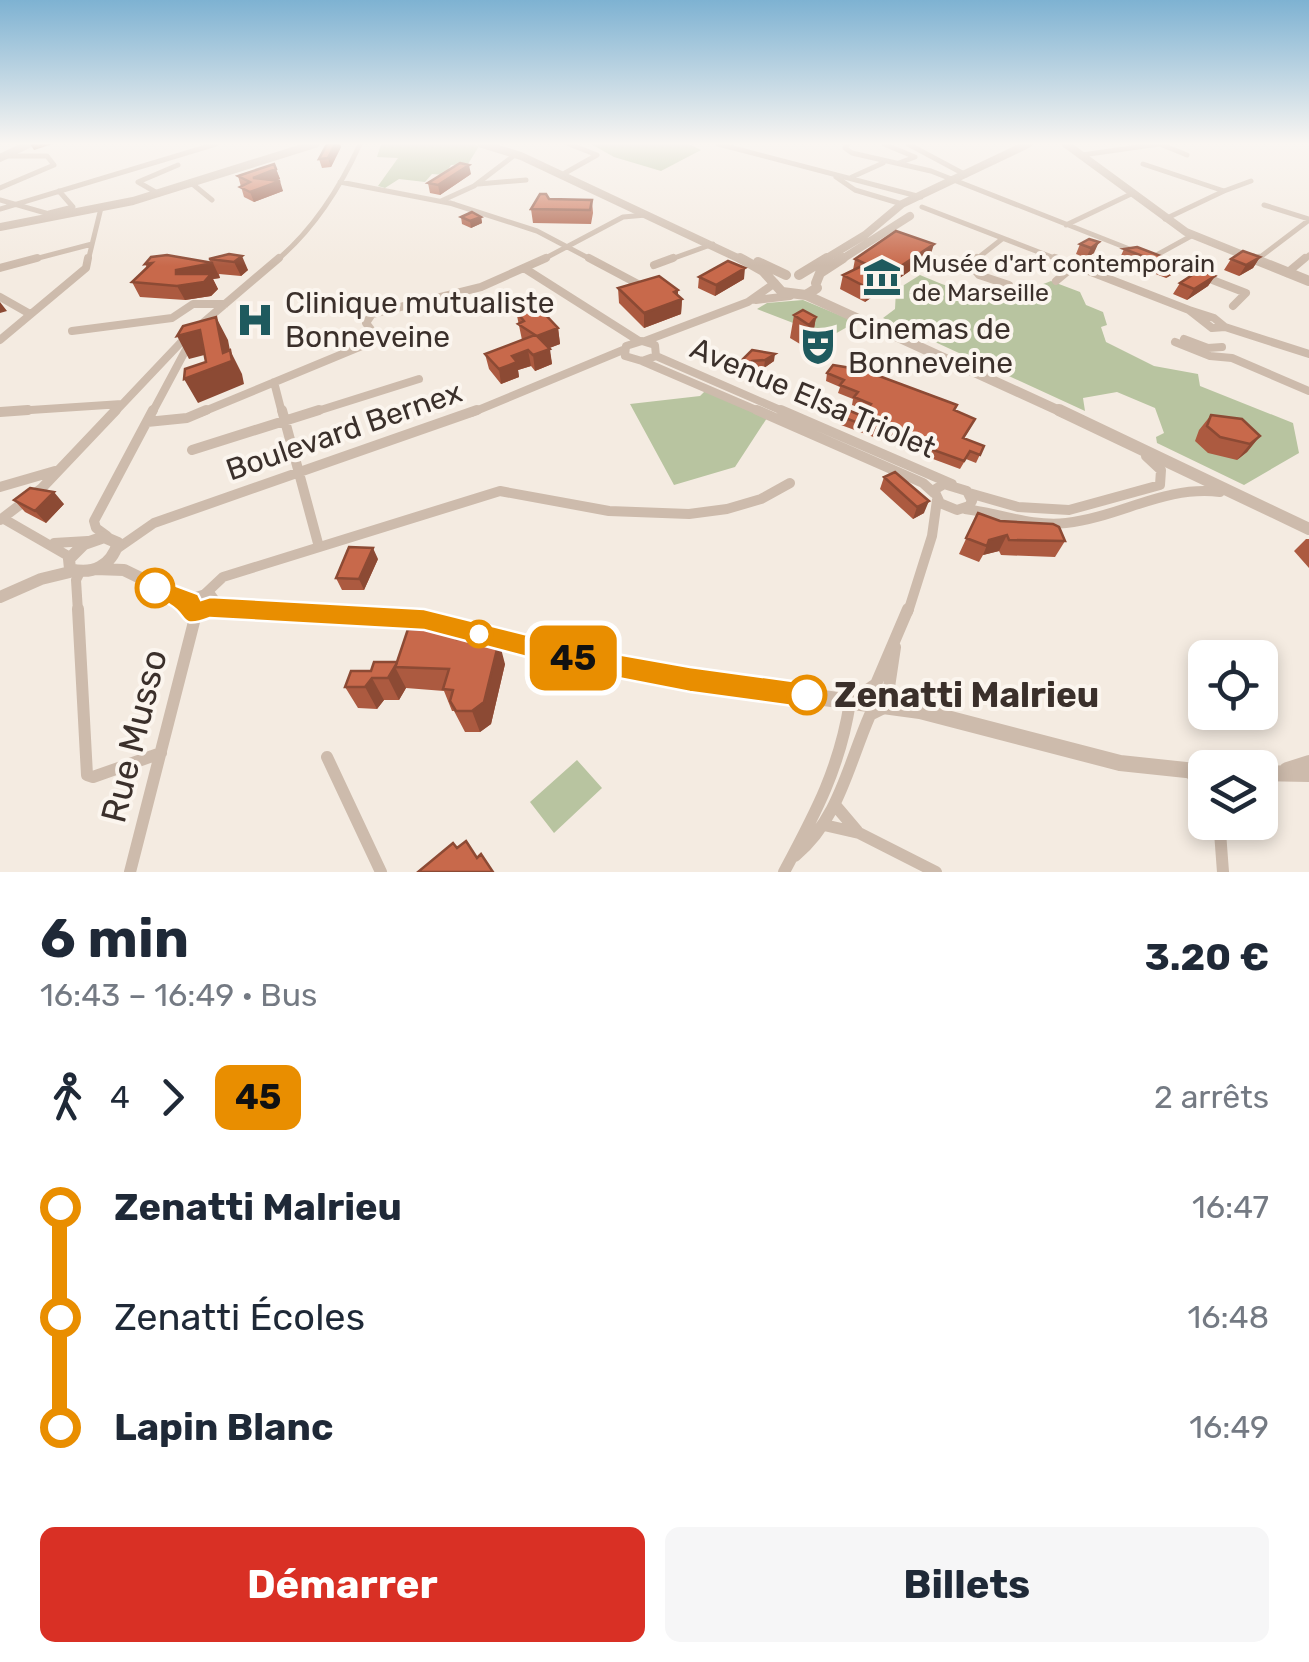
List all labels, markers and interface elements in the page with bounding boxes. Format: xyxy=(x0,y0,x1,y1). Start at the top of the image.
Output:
place label: Musée d'art contemporain de Marseille xyxy=(912,249,1215,307)
museum icon: Musée d'art contemporain de Marseille xyxy=(861,256,903,298)
place label: Clinique mutualiste Bonneveine xyxy=(285,285,555,355)
hospital icon: Clinique mutualiste Bonneveine xyxy=(234,299,276,341)
place label: Cinemas de Bonneveine xyxy=(848,311,1013,381)
theatre icon: Cinemas de Bonneveine xyxy=(797,325,839,367)
street label: Avenue Elsa Triolet xyxy=(685,330,941,466)
street label: Boulevard Bernex xyxy=(221,374,467,488)
unlabelled marker xyxy=(136,569,174,607)
unlabelled marker xyxy=(466,621,492,647)
line badge: 45 xyxy=(528,626,618,690)
text: 45 xyxy=(550,637,596,679)
map controls xyxy=(1188,640,1278,840)
button: locate xyxy=(1188,640,1278,730)
street label: Rue Musso xyxy=(92,645,176,827)
place label: Zenatti Malrieu xyxy=(834,674,1099,716)
marker: Zenatti Malrieu xyxy=(788,676,826,714)
button: layers xyxy=(1188,750,1278,840)
text: 6 min xyxy=(40,906,189,971)
text: 3.20 € xyxy=(1145,934,1269,980)
text: 16:43 – 16:49 · Bus xyxy=(40,976,317,1014)
icon: walk xyxy=(40,1070,95,1125)
icon: forward xyxy=(145,1070,200,1125)
text: 45 xyxy=(235,1076,281,1118)
text: 4 xyxy=(110,1078,130,1116)
text: 2 arrêts xyxy=(1154,1078,1269,1116)
text: Zenatti Malrieu xyxy=(114,1184,402,1230)
text: 16:47 xyxy=(1192,1188,1269,1226)
text: Zenatti Écoles xyxy=(114,1294,365,1340)
text: 16:48 xyxy=(1188,1298,1269,1336)
text: Lapin Blanc xyxy=(114,1404,333,1450)
text: 16:49 xyxy=(1189,1408,1269,1446)
button: Démarrer xyxy=(40,1527,645,1642)
button: Billets xyxy=(665,1527,1269,1642)

